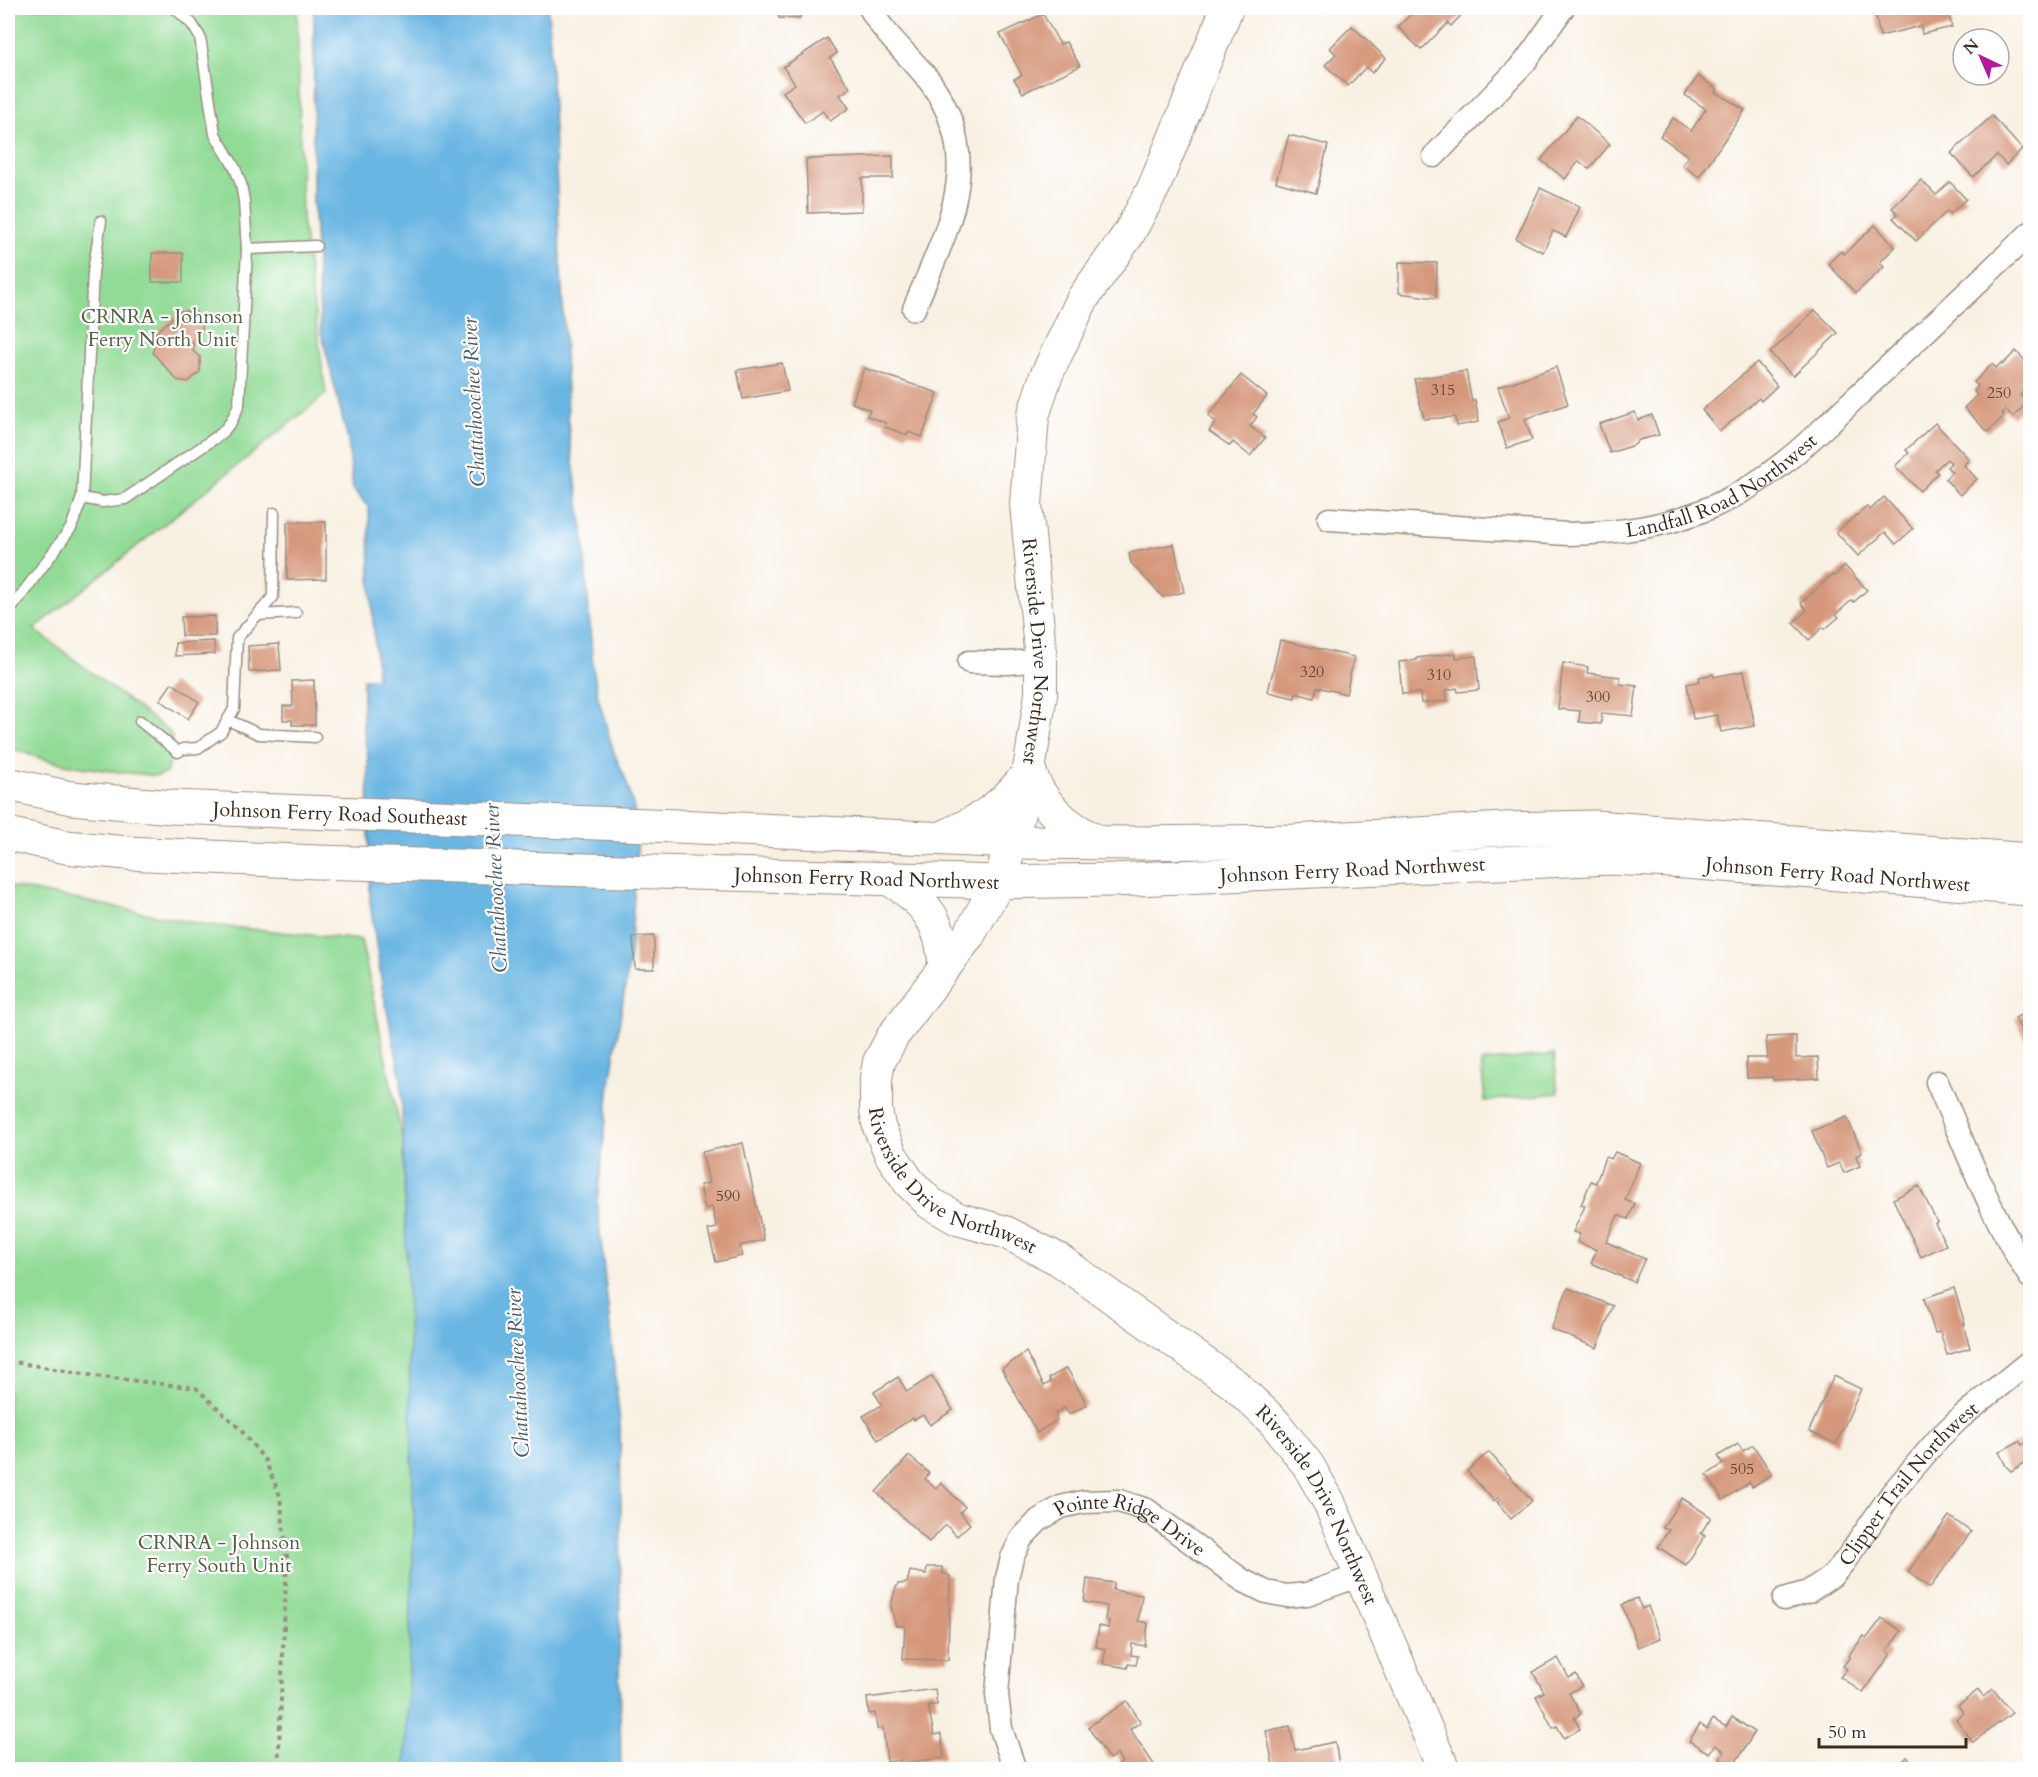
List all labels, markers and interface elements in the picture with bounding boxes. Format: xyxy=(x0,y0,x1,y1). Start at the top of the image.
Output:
north arrow xyxy=(1951,27,2011,87)
text: N xyxy=(1959,34,1984,60)
park label: CRNRA - Johnson Ferry North Unit xyxy=(81,303,244,353)
water label: Chattahoochee River xyxy=(455,315,493,488)
house number: 315 xyxy=(1431,379,1455,401)
house number: 250 xyxy=(1987,382,2011,404)
street label: Landfall Road Northwest xyxy=(1624,427,1823,543)
street label: Riverside Drive Northwest xyxy=(1016,537,1055,767)
house number: 320 xyxy=(1300,661,1324,683)
house number: 310 xyxy=(1427,664,1451,686)
house number: 300 xyxy=(1586,686,1610,708)
street label: Johnson Ferry Road Southeast xyxy=(209,795,468,832)
water label: Chattahoochee River xyxy=(477,801,515,974)
street label: Johnson Ferry Road Northwest xyxy=(1216,850,1486,889)
street label: Johnson Ferry Road Northwest xyxy=(1701,850,1972,898)
street label: Johnson Ferry Road Northwest xyxy=(731,861,1000,896)
street label: Riverside Drive Northwest xyxy=(862,1105,1042,1260)
house number: 590 xyxy=(716,1185,740,1207)
water label: Chattahoochee River xyxy=(499,1286,537,1459)
street label: Clipper Trail Northwest xyxy=(1832,1395,1984,1571)
street label: Riverside Drive Northwest xyxy=(1250,1398,1385,1609)
house number: 505 xyxy=(1730,1458,1754,1480)
street label: Pointe Ridge Drive xyxy=(1048,1487,1211,1562)
park label: CRNRA - Johnson Ferry South Unit xyxy=(138,1529,301,1579)
scale bar xyxy=(1819,1711,1966,1749)
text: 50 m xyxy=(1828,1720,1867,1745)

